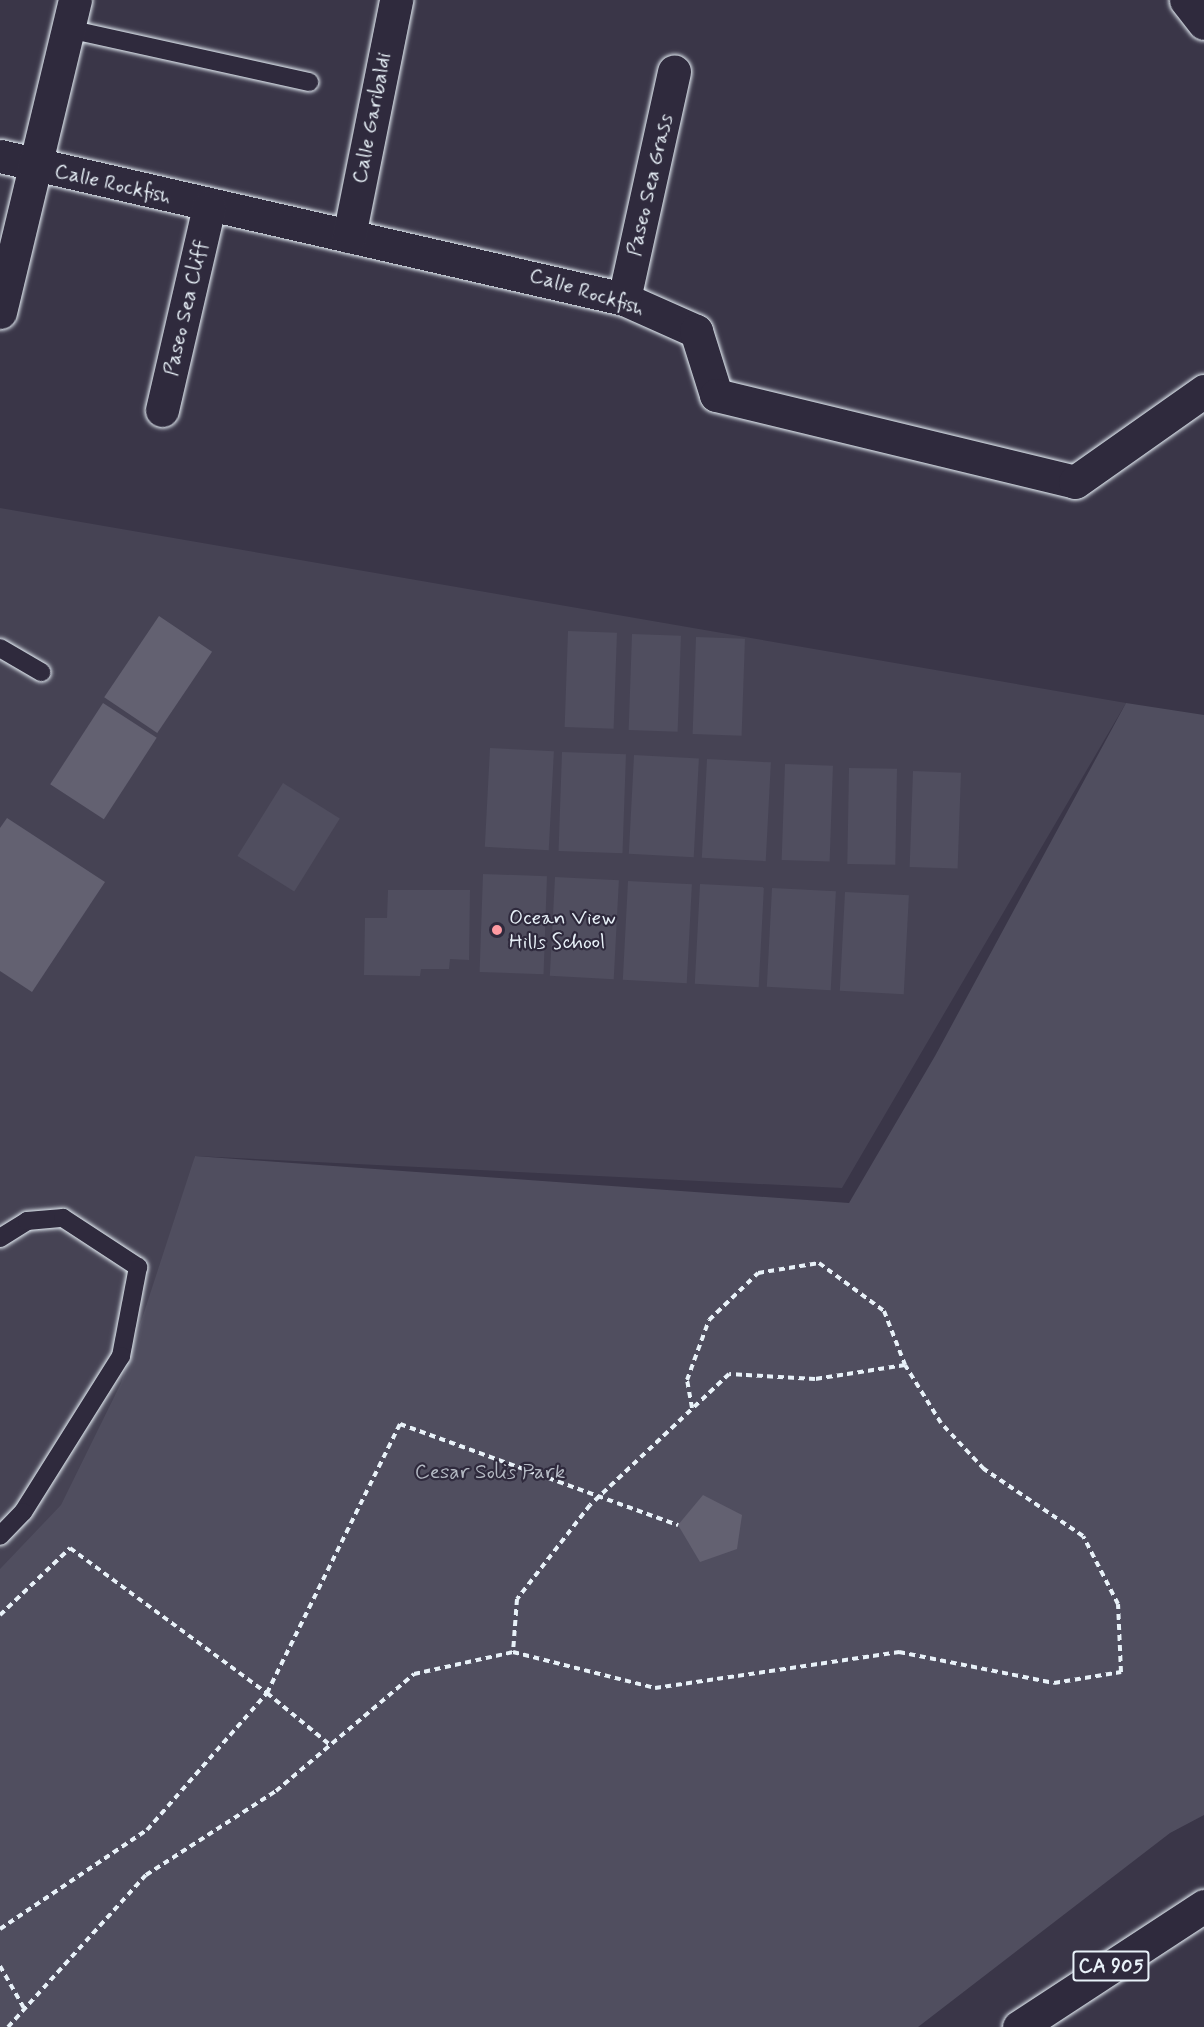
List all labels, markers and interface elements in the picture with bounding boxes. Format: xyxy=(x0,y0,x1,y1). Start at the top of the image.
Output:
street label: Calle Garibaldi xyxy=(347,50,397,186)
street label: Paseo Sea Grass xyxy=(622,112,678,258)
street label: Calle Rockfish xyxy=(52,158,174,210)
street label: Paseo Sea Cliff xyxy=(158,238,214,378)
street label: Calle Rockfish xyxy=(526,262,648,322)
place label: Ocean View Hills School xyxy=(509,905,613,955)
marker: Ocean View Hills School xyxy=(490,923,504,937)
park label: Cesar Solis Park xyxy=(415,1459,565,1485)
road number: CA 905 xyxy=(1072,1949,1150,1983)

